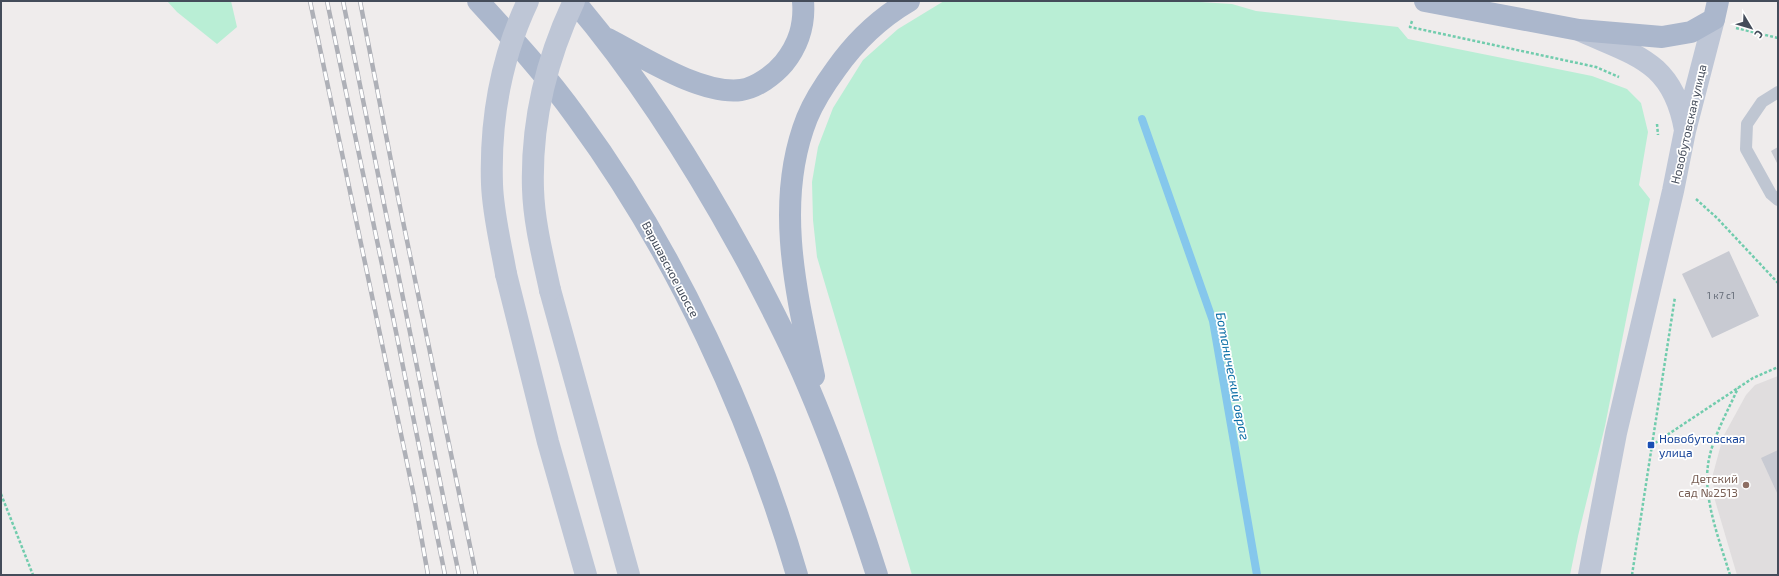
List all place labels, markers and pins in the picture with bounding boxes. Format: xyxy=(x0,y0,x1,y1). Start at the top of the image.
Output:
place label: Новобутовская улица xyxy=(1659,431,1745,460)
marker: Новобутовская улица xyxy=(1646,440,1656,450)
place label: Детский сад №2513 xyxy=(1678,471,1738,499)
marker: Детский сад №2513 xyxy=(1741,480,1751,490)

